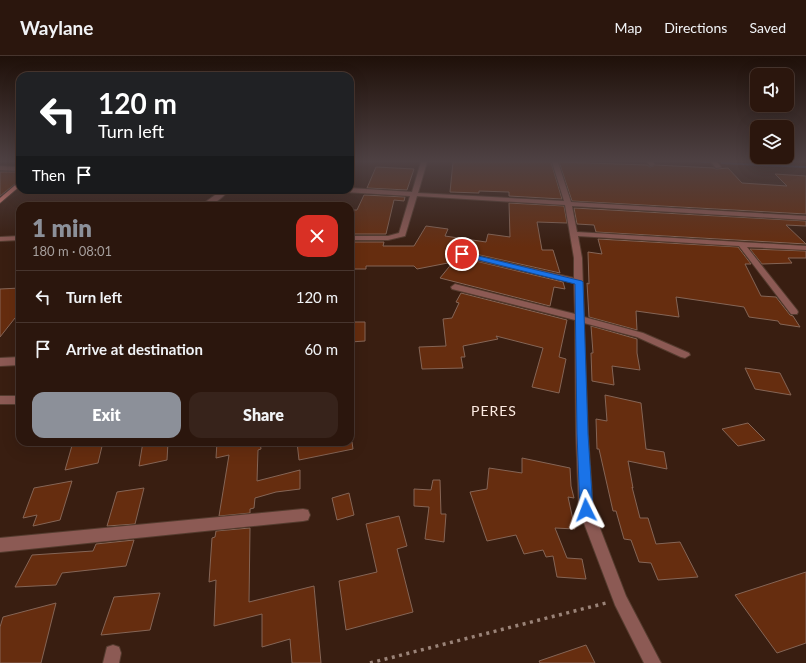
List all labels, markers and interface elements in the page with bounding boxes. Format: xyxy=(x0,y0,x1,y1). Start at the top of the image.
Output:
text: Waylane xyxy=(20,16,93,39)
text: Map xyxy=(615,19,642,36)
text: Directions xyxy=(664,19,727,36)
text: Saved xyxy=(749,19,786,36)
map controls xyxy=(750,68,794,164)
button: sound xyxy=(750,68,794,112)
text: 120 m xyxy=(98,86,177,120)
icon: left xyxy=(32,88,84,140)
text: Turn left xyxy=(98,120,164,142)
button: layers xyxy=(750,120,794,164)
icon: arrive xyxy=(73,164,95,186)
text: Then xyxy=(32,166,65,184)
text: 1 min xyxy=(32,213,92,242)
button: close xyxy=(296,215,338,257)
pin xyxy=(445,237,479,271)
text: 180 m · 08:01 xyxy=(32,243,112,259)
icon: arrive xyxy=(451,243,473,265)
icon: left xyxy=(32,286,54,308)
text: Turn left xyxy=(66,288,122,306)
text: 120 m xyxy=(296,288,338,306)
icon: arrive xyxy=(32,338,54,360)
text: Arrive at destination xyxy=(66,340,203,358)
text: 60 m xyxy=(304,340,338,358)
button: Exit xyxy=(32,392,181,438)
button: Share xyxy=(189,392,338,438)
district label: PERES xyxy=(471,402,517,419)
position arrow xyxy=(565,489,607,531)

